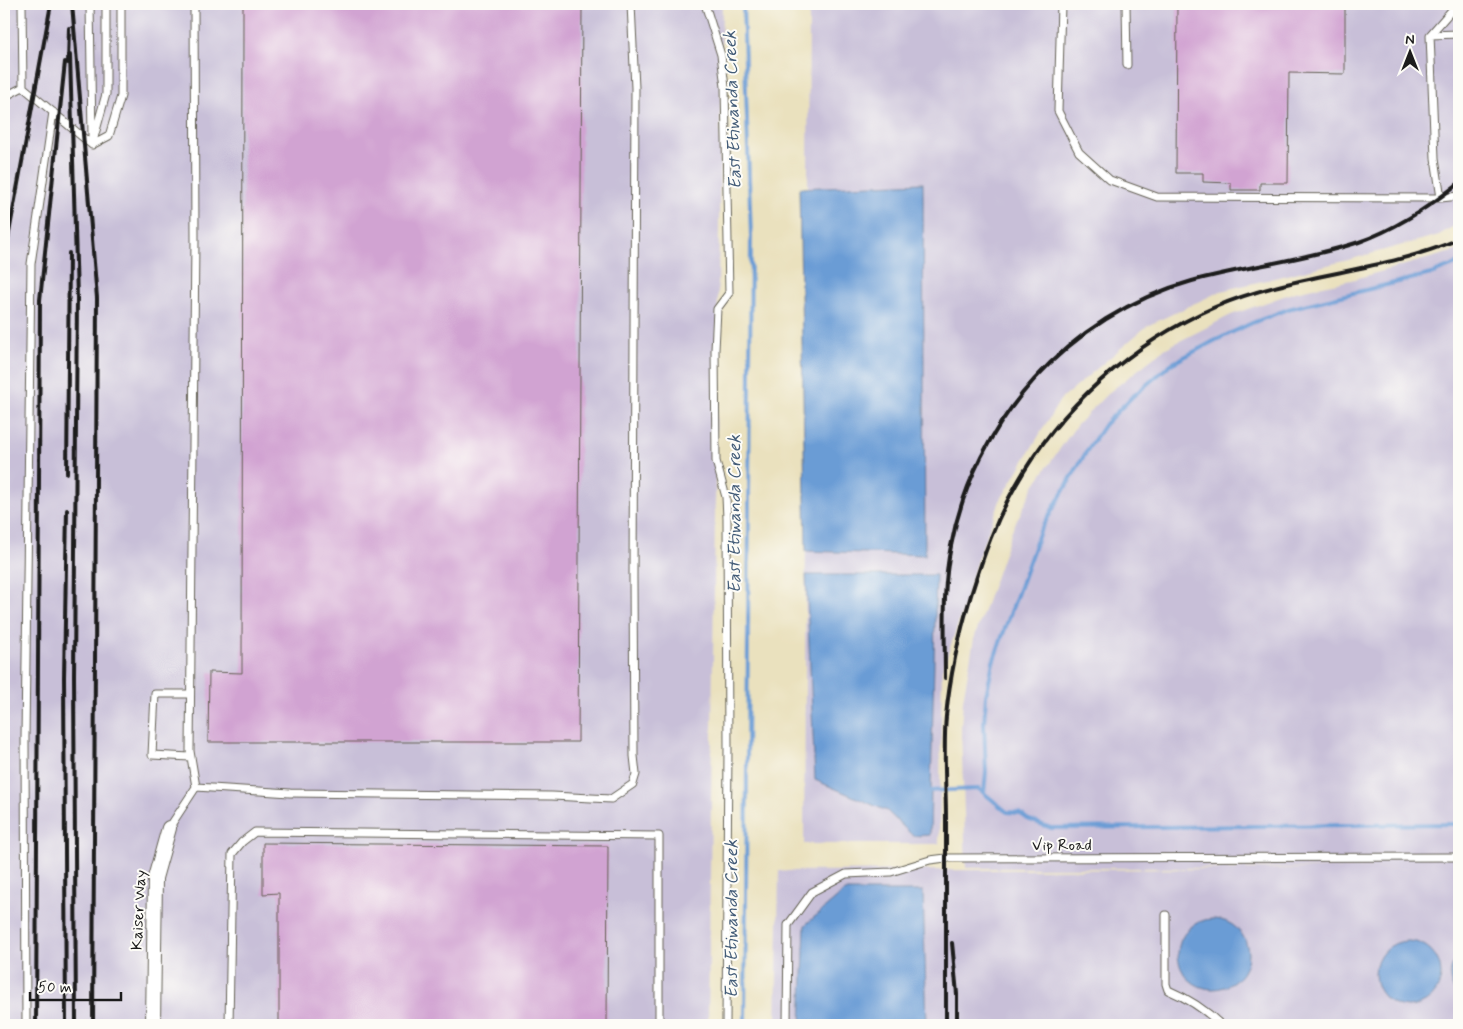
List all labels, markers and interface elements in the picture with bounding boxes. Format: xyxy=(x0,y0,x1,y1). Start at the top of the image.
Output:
north arrow xyxy=(1386,28,1436,78)
water label: East Etiwanda Creek xyxy=(718,30,748,190)
text: N xyxy=(1405,31,1415,49)
water label: East Etiwanda Creek xyxy=(723,435,747,593)
street label: Vip Road xyxy=(1032,835,1092,856)
water label: East Etiwanda Creek xyxy=(720,840,744,998)
street label: Kaiser Way xyxy=(126,869,152,951)
scale bar xyxy=(30,969,121,1001)
text: 50 m xyxy=(38,978,72,998)

